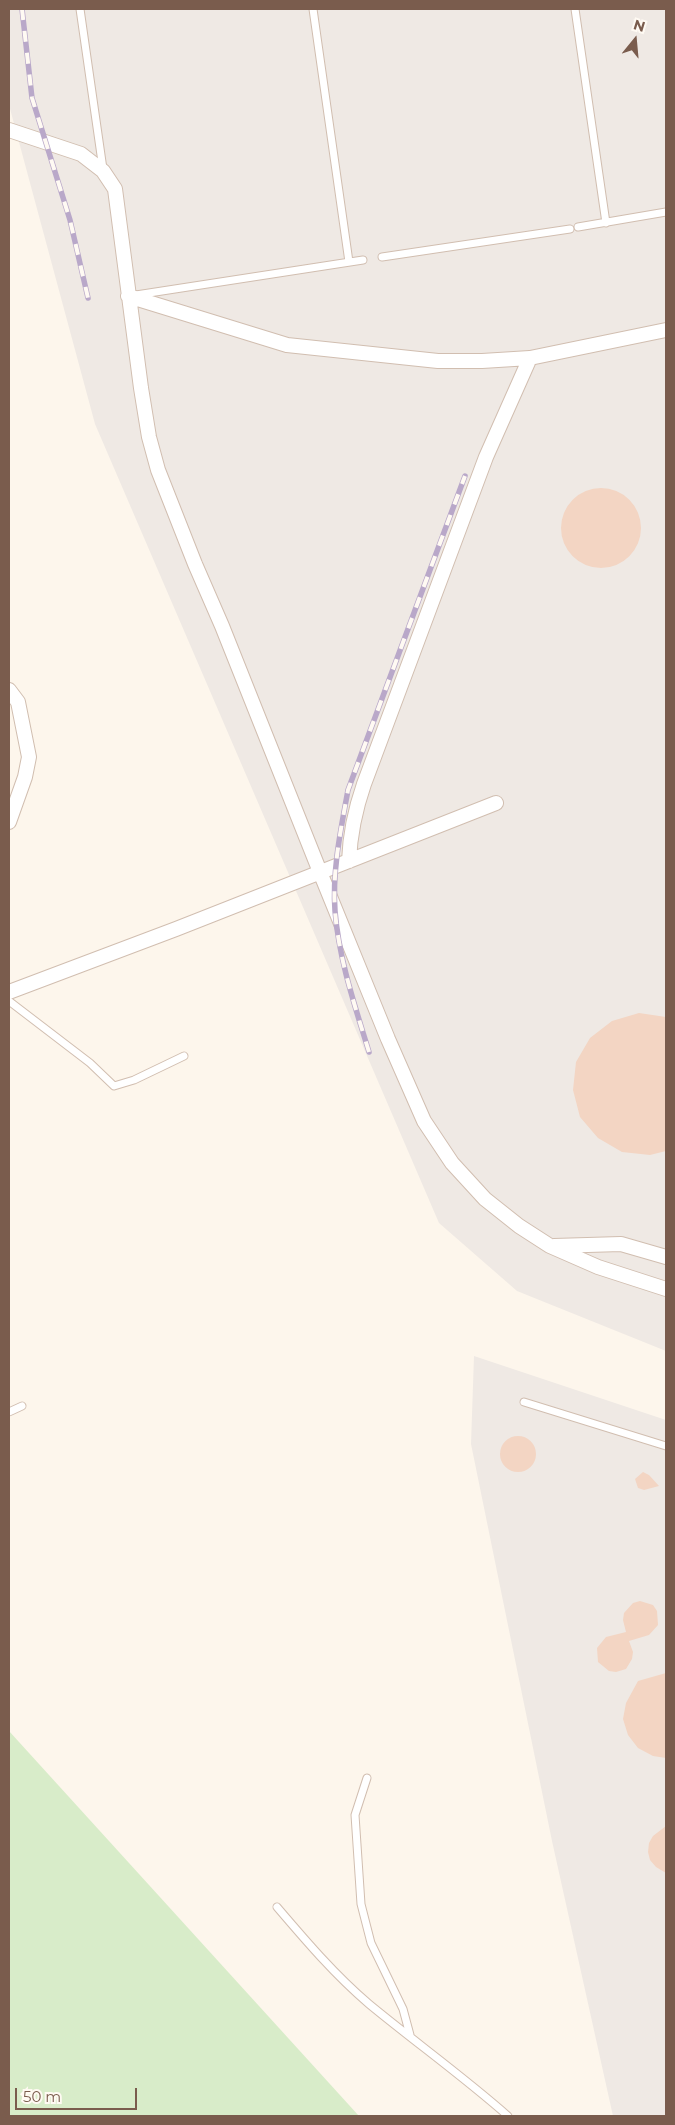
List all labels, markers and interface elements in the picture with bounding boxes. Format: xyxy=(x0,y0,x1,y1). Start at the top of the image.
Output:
north arrow xyxy=(610,15,660,65)
text: N xyxy=(631,15,647,36)
scale bar xyxy=(18,2078,140,2110)
text: 50 m xyxy=(23,2087,61,2106)

